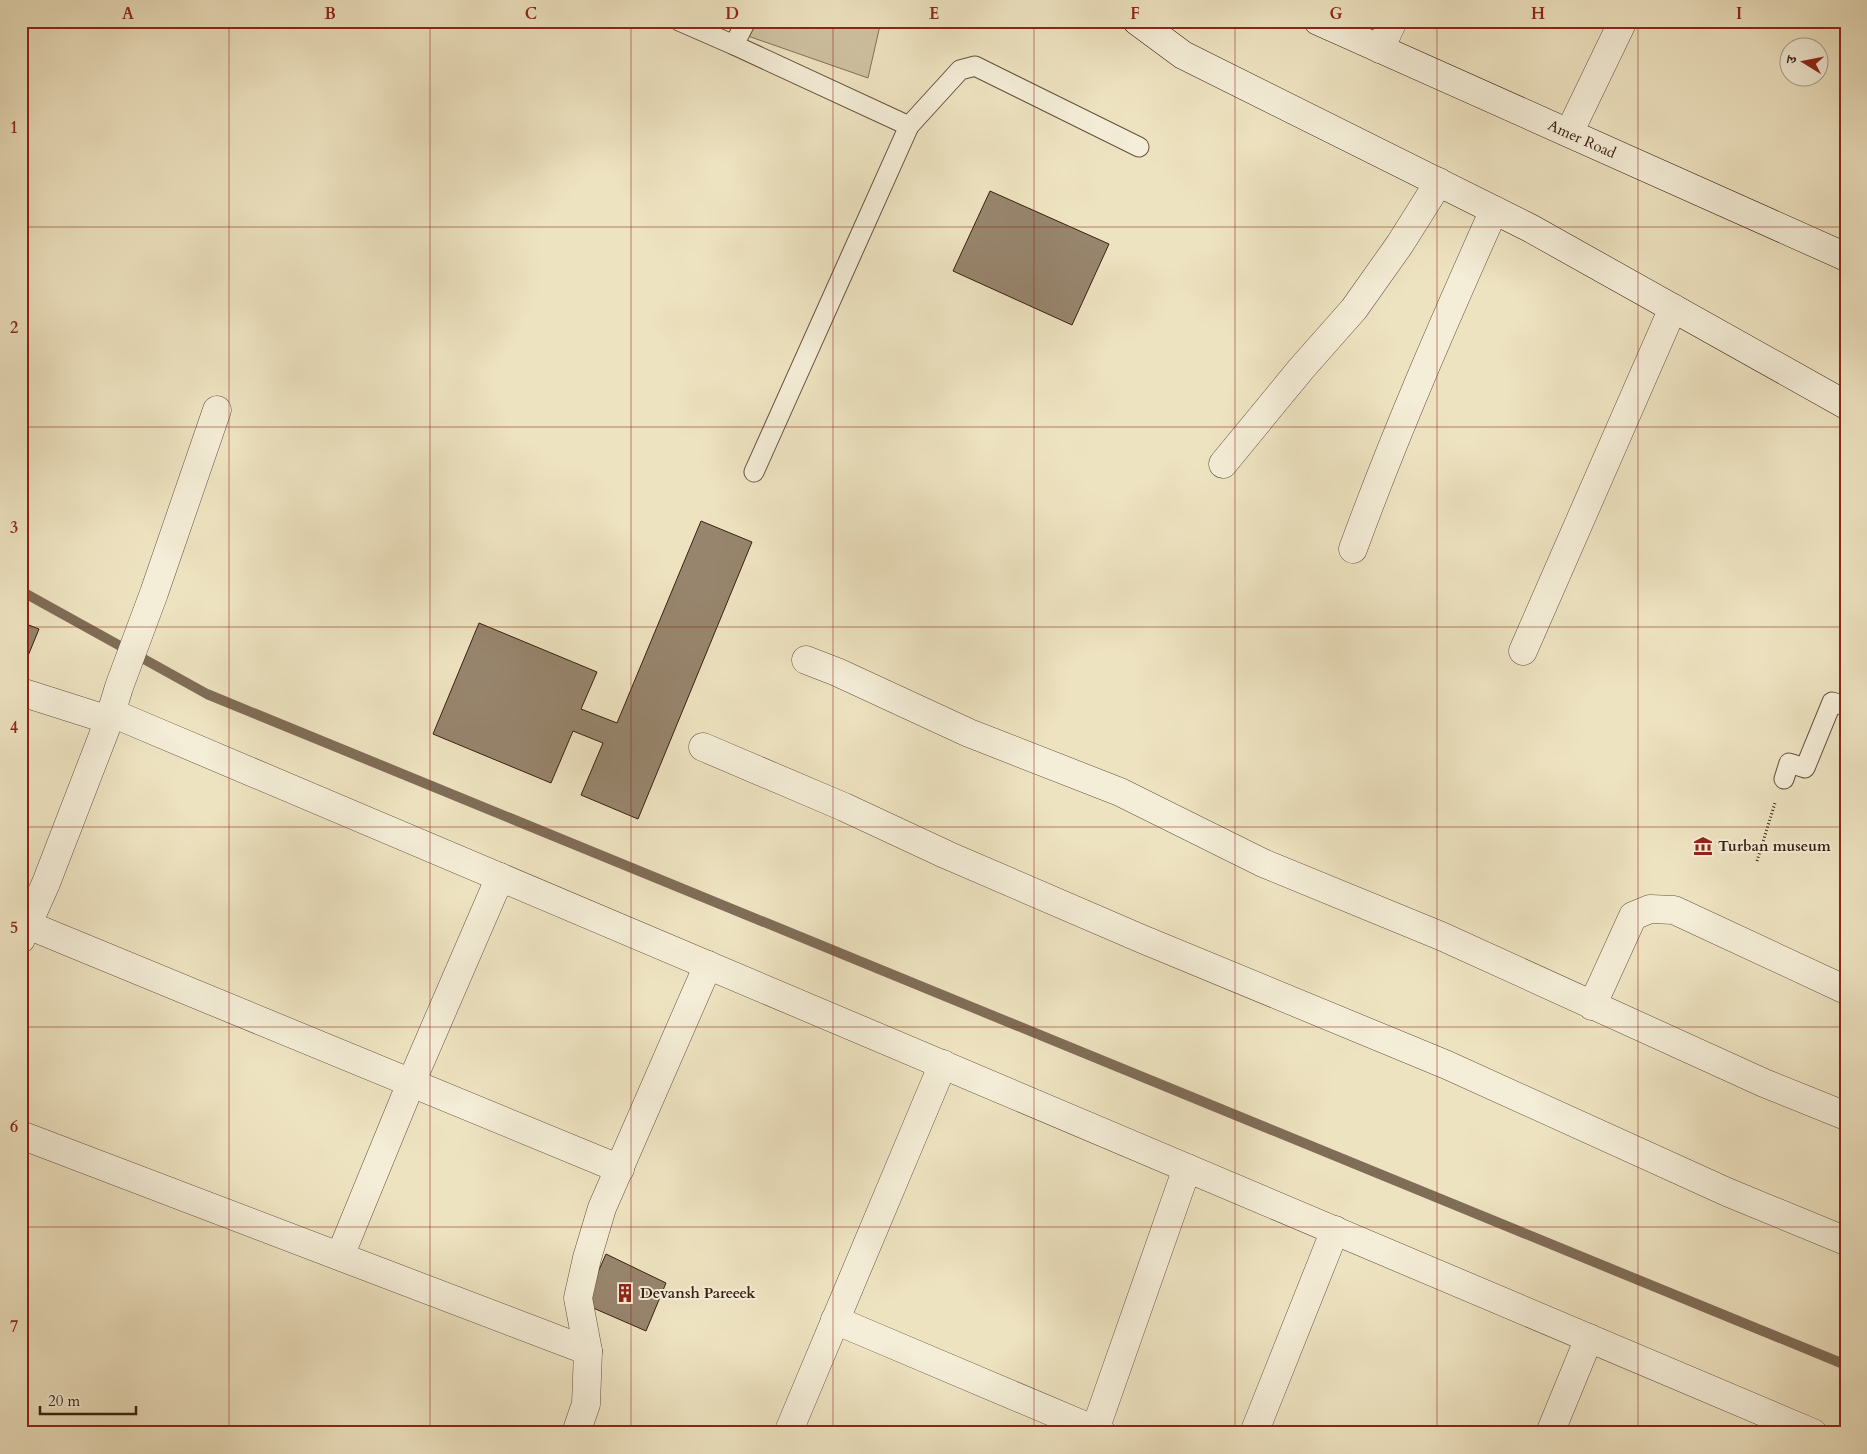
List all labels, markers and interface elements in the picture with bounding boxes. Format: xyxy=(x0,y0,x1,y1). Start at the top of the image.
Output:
text: A xyxy=(122,3,134,25)
text: B xyxy=(324,3,336,25)
text: C xyxy=(525,3,537,25)
text: D xyxy=(725,3,739,25)
text: E xyxy=(929,3,939,25)
text: F xyxy=(1130,3,1140,25)
text: G xyxy=(1329,3,1343,25)
text: H xyxy=(1531,3,1545,25)
text: I xyxy=(1736,3,1742,25)
north arrow xyxy=(1780,38,1830,88)
text: उ xyxy=(1782,54,1802,66)
street label: Amer Road xyxy=(1545,115,1619,163)
text: 1 xyxy=(10,117,18,139)
text: 2 xyxy=(10,317,18,339)
text: 3 xyxy=(10,517,18,539)
text: 4 xyxy=(10,717,18,739)
museum icon: Turban museum xyxy=(1692,835,1714,857)
place label: Turban museum xyxy=(1718,836,1831,856)
text: 5 xyxy=(10,917,18,939)
text: 6 xyxy=(10,1116,18,1138)
building icon: Devansh Pareeek xyxy=(614,1282,636,1304)
place label: Devansh Pareeek xyxy=(640,1283,756,1303)
text: 7 xyxy=(10,1316,18,1338)
scale bar xyxy=(40,1384,136,1416)
text: 20 m xyxy=(48,1391,80,1411)

